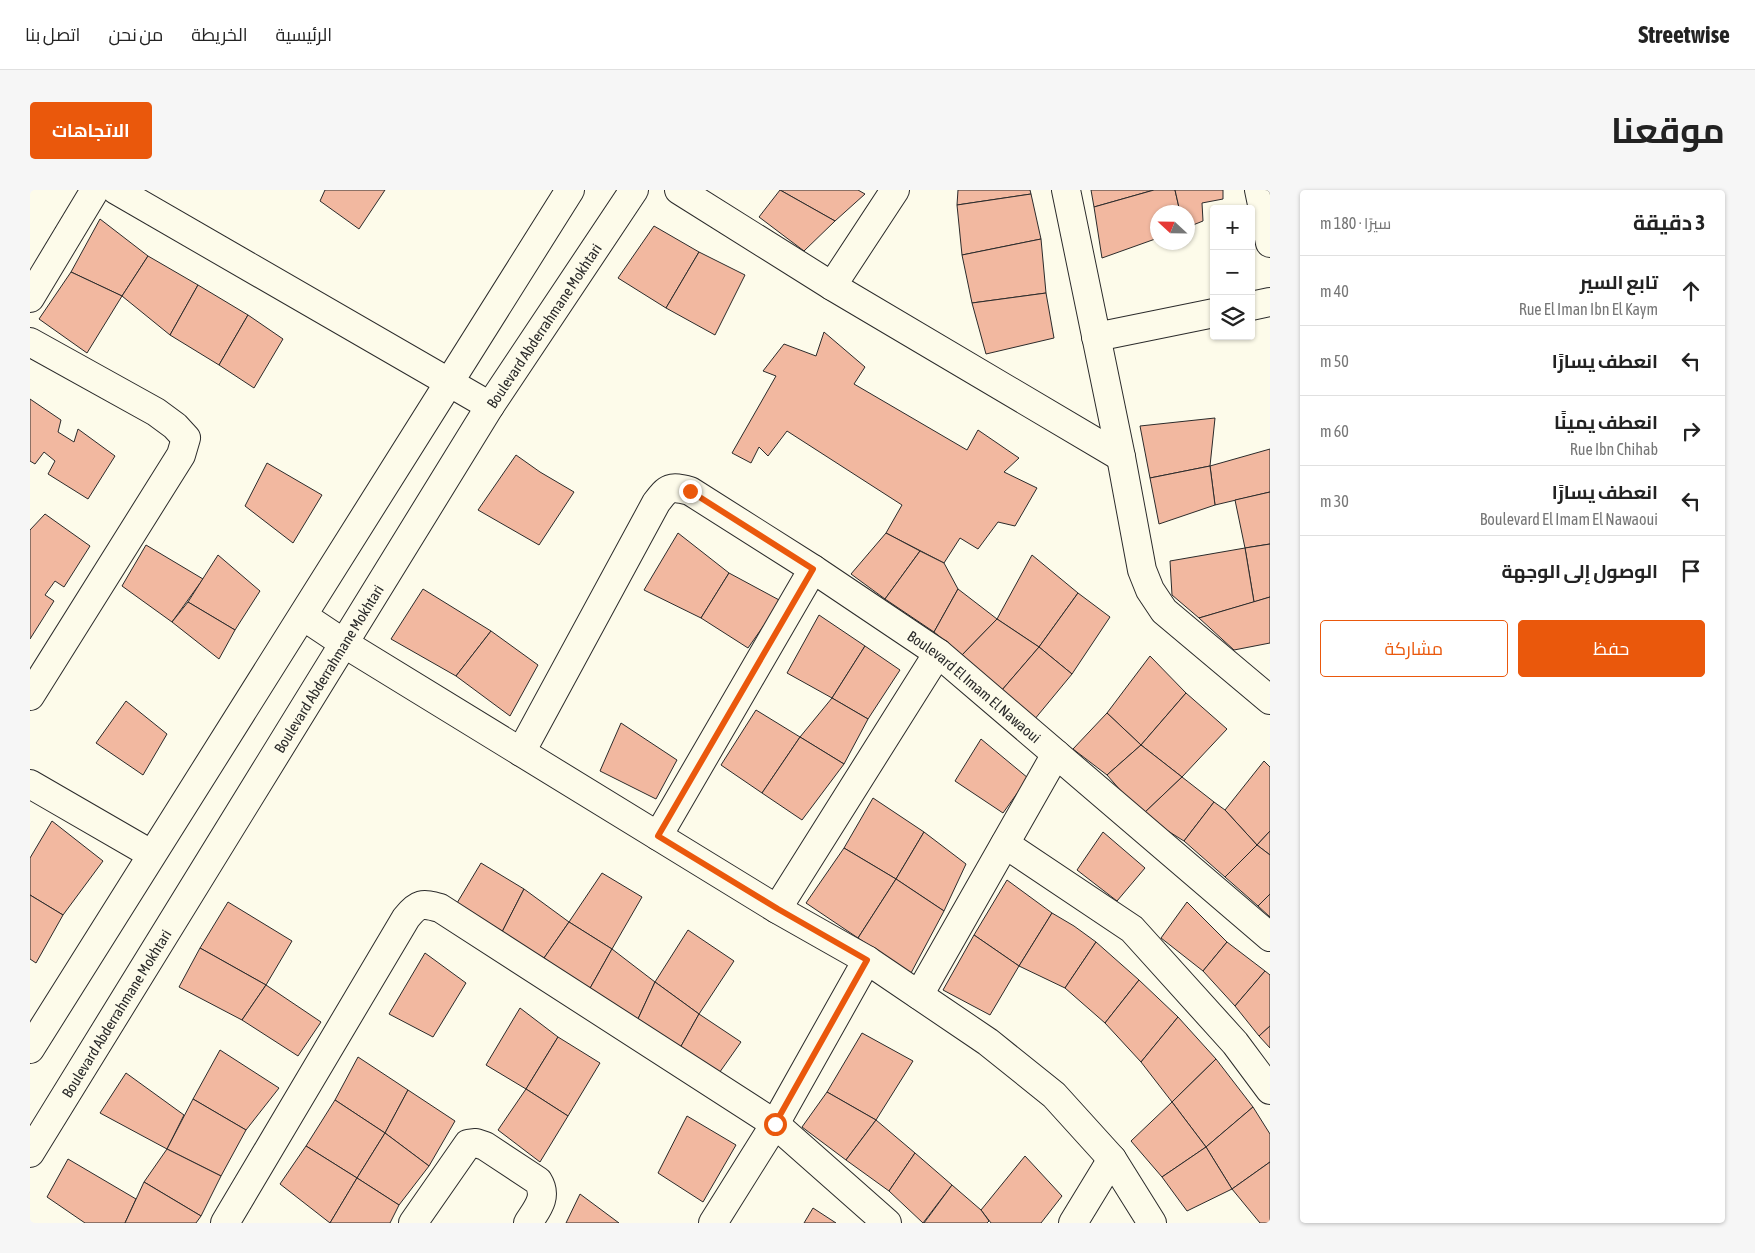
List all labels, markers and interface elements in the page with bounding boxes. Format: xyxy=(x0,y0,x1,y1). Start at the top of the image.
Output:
text: Streetwise xyxy=(1638,21,1730,48)
text: اتصل بنا xyxy=(25,24,80,45)
text: من نحن xyxy=(108,24,163,45)
text: الخريطة xyxy=(191,24,248,45)
text: الرئيسية xyxy=(276,24,332,45)
button: الاتجاهات xyxy=(30,102,152,159)
text: موقعنا xyxy=(1611,110,1725,150)
north arrow xyxy=(1150,205,1195,250)
map controls xyxy=(1210,205,1255,340)
button: + xyxy=(1210,205,1255,250)
text: 3 دقيقة xyxy=(1633,210,1705,234)
text: سيرًا · 180 m xyxy=(1320,214,1391,232)
street label: Boulevard Abderrahmane Mokhtari xyxy=(483,240,605,411)
button: − xyxy=(1210,250,1255,295)
text: تابع السير xyxy=(1580,271,1658,293)
icon: ahead xyxy=(1677,277,1705,305)
text: 40 m xyxy=(1320,282,1349,300)
button: layers xyxy=(1210,295,1255,340)
text: Rue El Iman Ibn El Kaym xyxy=(1519,300,1658,318)
icon: left xyxy=(1677,347,1705,375)
text: انعطف يسارًا xyxy=(1552,350,1658,372)
text: 50 m xyxy=(1320,352,1349,370)
text: انعطف يمينًا xyxy=(1554,411,1658,433)
icon: right xyxy=(1677,417,1705,445)
text: 60 m xyxy=(1320,422,1349,440)
text: Rue Ibn Chihab xyxy=(1570,440,1658,458)
route end xyxy=(679,480,702,503)
text: انعطف يسارًا xyxy=(1552,481,1658,503)
icon: left xyxy=(1677,487,1705,515)
text: 30 m xyxy=(1320,492,1349,510)
text: Boulevard El Imam El Nawaoui xyxy=(1480,510,1658,528)
icon: arrive xyxy=(1677,557,1705,585)
text: الوصول إلى الوجهة xyxy=(1501,560,1658,582)
street label: Boulevard Abderrahmane Mokhtari xyxy=(270,581,386,756)
button: مشاركة xyxy=(1320,620,1508,677)
button: حفظ xyxy=(1518,620,1705,677)
street label: Boulevard El Imam El Nawaoui xyxy=(905,627,1045,746)
street label: Boulevard Abderrahmane Mokhtari xyxy=(58,926,174,1100)
route start xyxy=(764,1113,787,1136)

